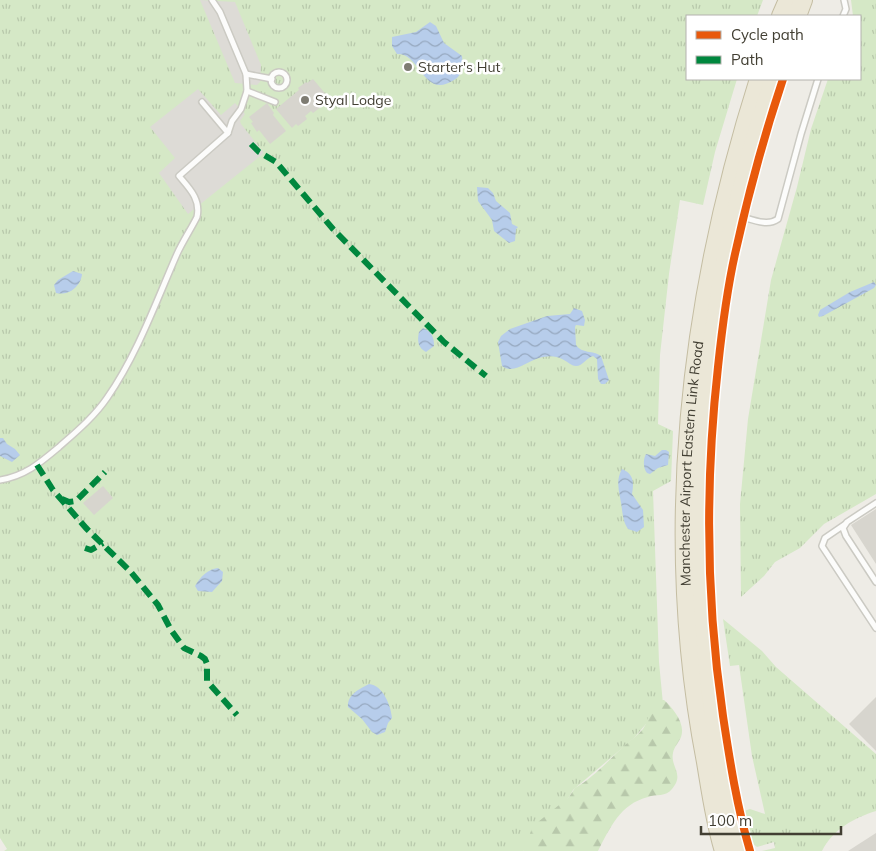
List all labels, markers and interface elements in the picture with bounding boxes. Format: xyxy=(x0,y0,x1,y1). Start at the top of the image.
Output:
legend xyxy=(686,15,861,80)
text: Cycle path xyxy=(731,25,804,44)
text: Path xyxy=(731,50,763,69)
place label: Starter's Hut xyxy=(418,58,500,76)
marker: Starter's Hut xyxy=(402,61,414,73)
place label: Styal Lodge xyxy=(315,91,391,109)
marker: Styal Lodge xyxy=(299,94,311,106)
street label: Manchester Airport Eastern Link Road xyxy=(676,340,707,586)
scale bar xyxy=(701,804,841,836)
text: 100 m xyxy=(708,811,752,830)

